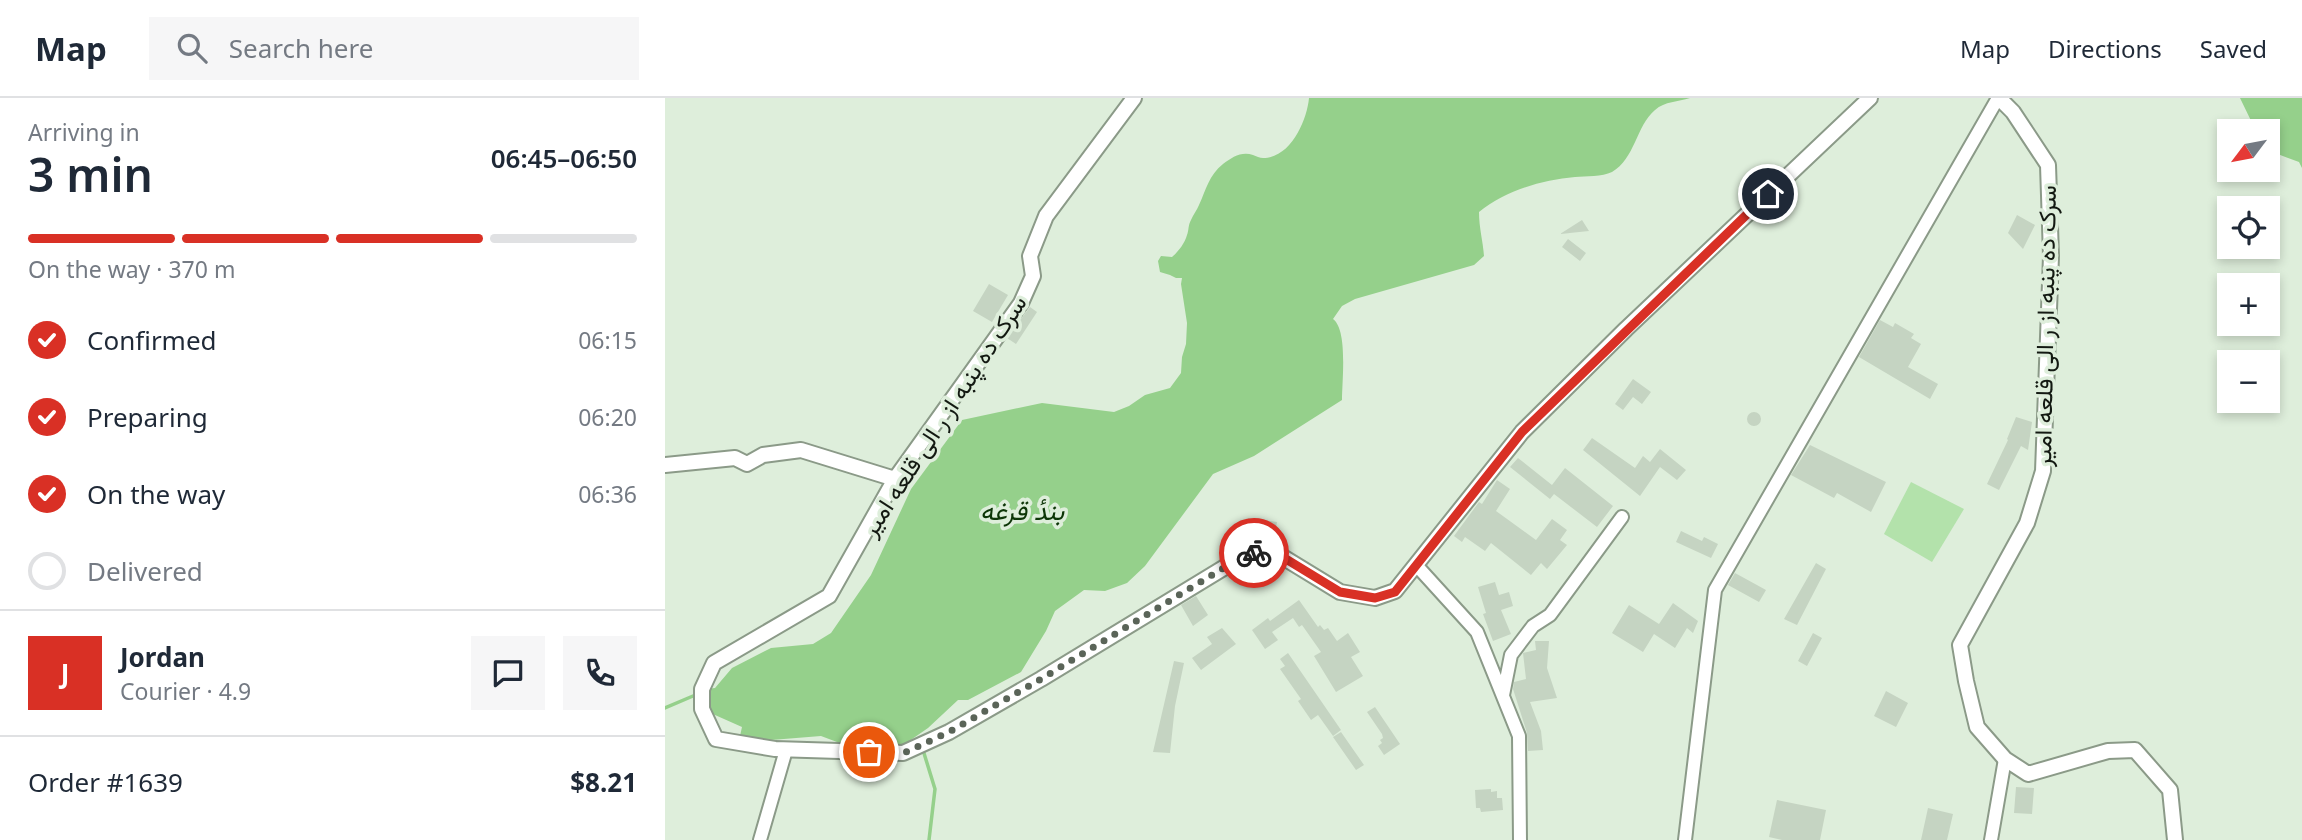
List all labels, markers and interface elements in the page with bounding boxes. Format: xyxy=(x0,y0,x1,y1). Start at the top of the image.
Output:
search box xyxy=(149,17,639,80)
text: Map xyxy=(35,26,107,71)
icon: search xyxy=(173,29,211,67)
text: Search here xyxy=(229,30,373,66)
text: Map xyxy=(1960,32,2010,65)
text: Directions xyxy=(2048,32,2162,65)
text: Saved xyxy=(2200,32,2267,65)
text: Arriving in xyxy=(28,116,140,148)
north arrow xyxy=(2217,119,2280,182)
map controls xyxy=(2217,119,2280,413)
text: 06:45–06:50 xyxy=(491,140,637,176)
text: 3 min xyxy=(28,143,153,205)
pin xyxy=(1738,164,1798,224)
icon: home xyxy=(1749,175,1787,213)
street label: سرک ده پنبه از ر الی قلعه امیر xyxy=(2025,185,2064,468)
button: locate xyxy=(2217,196,2280,259)
text: On the way · 370 m xyxy=(28,253,235,285)
button: + xyxy=(2217,273,2280,336)
street label: سرک ده پنبه از ر الی قلعه امیر xyxy=(852,288,1034,543)
icon: check xyxy=(28,321,66,359)
text: Confirmed xyxy=(87,322,217,358)
text: 06:15 xyxy=(578,324,637,356)
button: − xyxy=(2217,350,2280,413)
icon: check xyxy=(28,398,66,436)
text: Preparing xyxy=(87,399,208,435)
text: 06:20 xyxy=(578,401,637,433)
icon: check xyxy=(28,475,66,513)
text: On the way xyxy=(87,476,225,512)
text: 06:36 xyxy=(578,478,637,510)
water label: بندٔ قرغه xyxy=(980,492,1065,528)
courier xyxy=(1219,518,1289,588)
icon: bike xyxy=(1235,534,1273,572)
text: Delivered xyxy=(87,553,203,589)
button: chat xyxy=(471,636,545,710)
button: phone xyxy=(563,636,637,710)
text: Jordan xyxy=(120,639,205,675)
text: J xyxy=(61,655,69,691)
text: Courier · 4.9 xyxy=(120,675,251,707)
pin xyxy=(839,722,899,782)
icon: bag xyxy=(850,733,888,771)
text: Order #1639 xyxy=(28,764,183,800)
text: $8.21 xyxy=(570,764,637,800)

